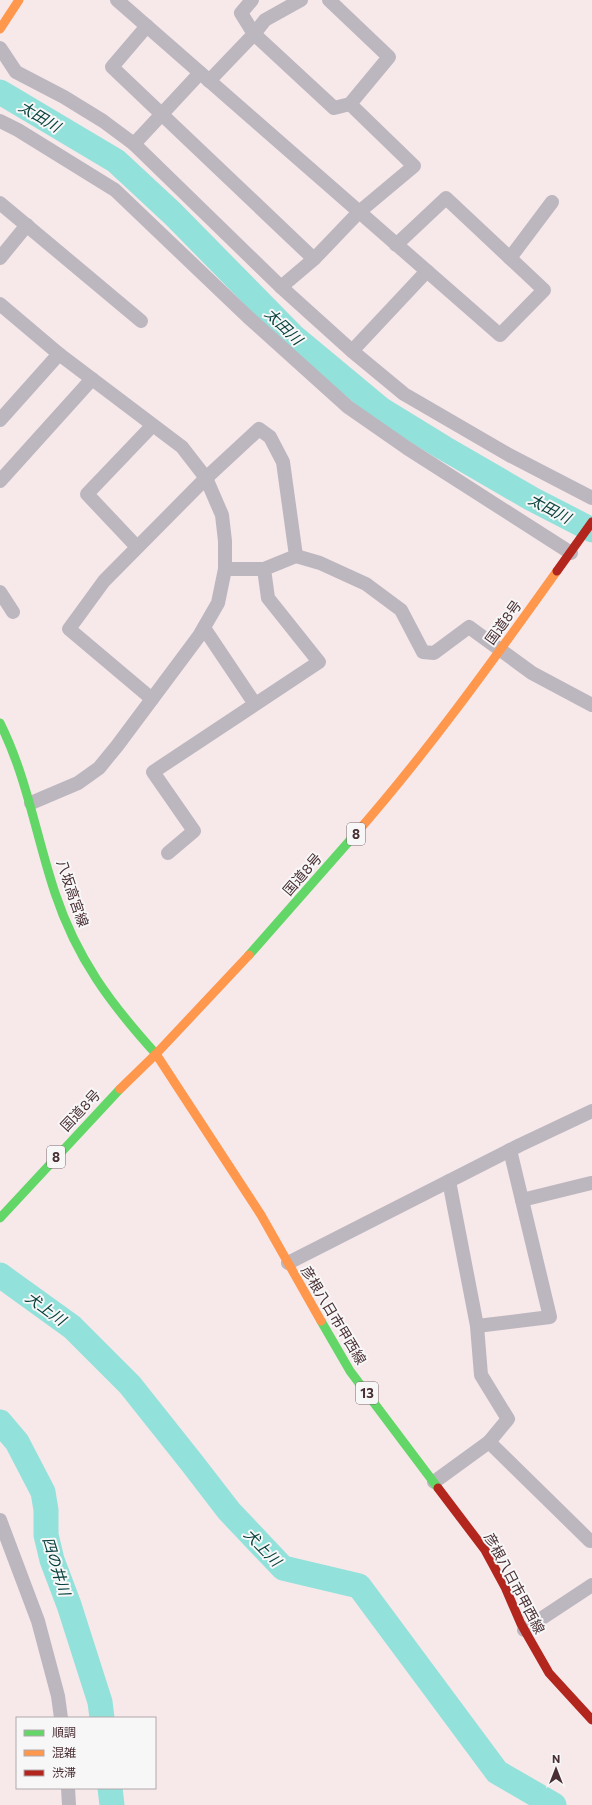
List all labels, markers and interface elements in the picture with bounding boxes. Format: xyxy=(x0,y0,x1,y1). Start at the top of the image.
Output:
water label: 太田川 xyxy=(16,97,66,136)
water label: 太田川 xyxy=(262,304,308,349)
water label: 太田川 xyxy=(526,489,576,527)
street label: 国道8号 xyxy=(481,597,525,647)
road number: 8 xyxy=(347,823,365,845)
street label: 国道8号 xyxy=(279,849,325,899)
street label: 八坂高宮線 xyxy=(54,857,92,929)
street label: 国道8号 xyxy=(57,1086,103,1134)
road number: 8 xyxy=(47,1146,65,1168)
street label: 彦根八日市甲西線 xyxy=(298,1263,370,1367)
water label: 犬上川 xyxy=(23,1287,71,1330)
road number: 13 xyxy=(356,1382,378,1404)
water label: 犬上川 xyxy=(241,1525,286,1571)
street label: 彦根八日市甲西線 xyxy=(481,1530,549,1636)
water label: 四の井川 xyxy=(40,1535,75,1599)
legend xyxy=(16,1717,156,1789)
text: 順調 xyxy=(52,1725,76,1739)
text: 混雑 xyxy=(52,1745,76,1759)
north arrow xyxy=(536,1749,576,1789)
text: N xyxy=(552,1752,560,1765)
text: 渋滞 xyxy=(52,1765,76,1779)

